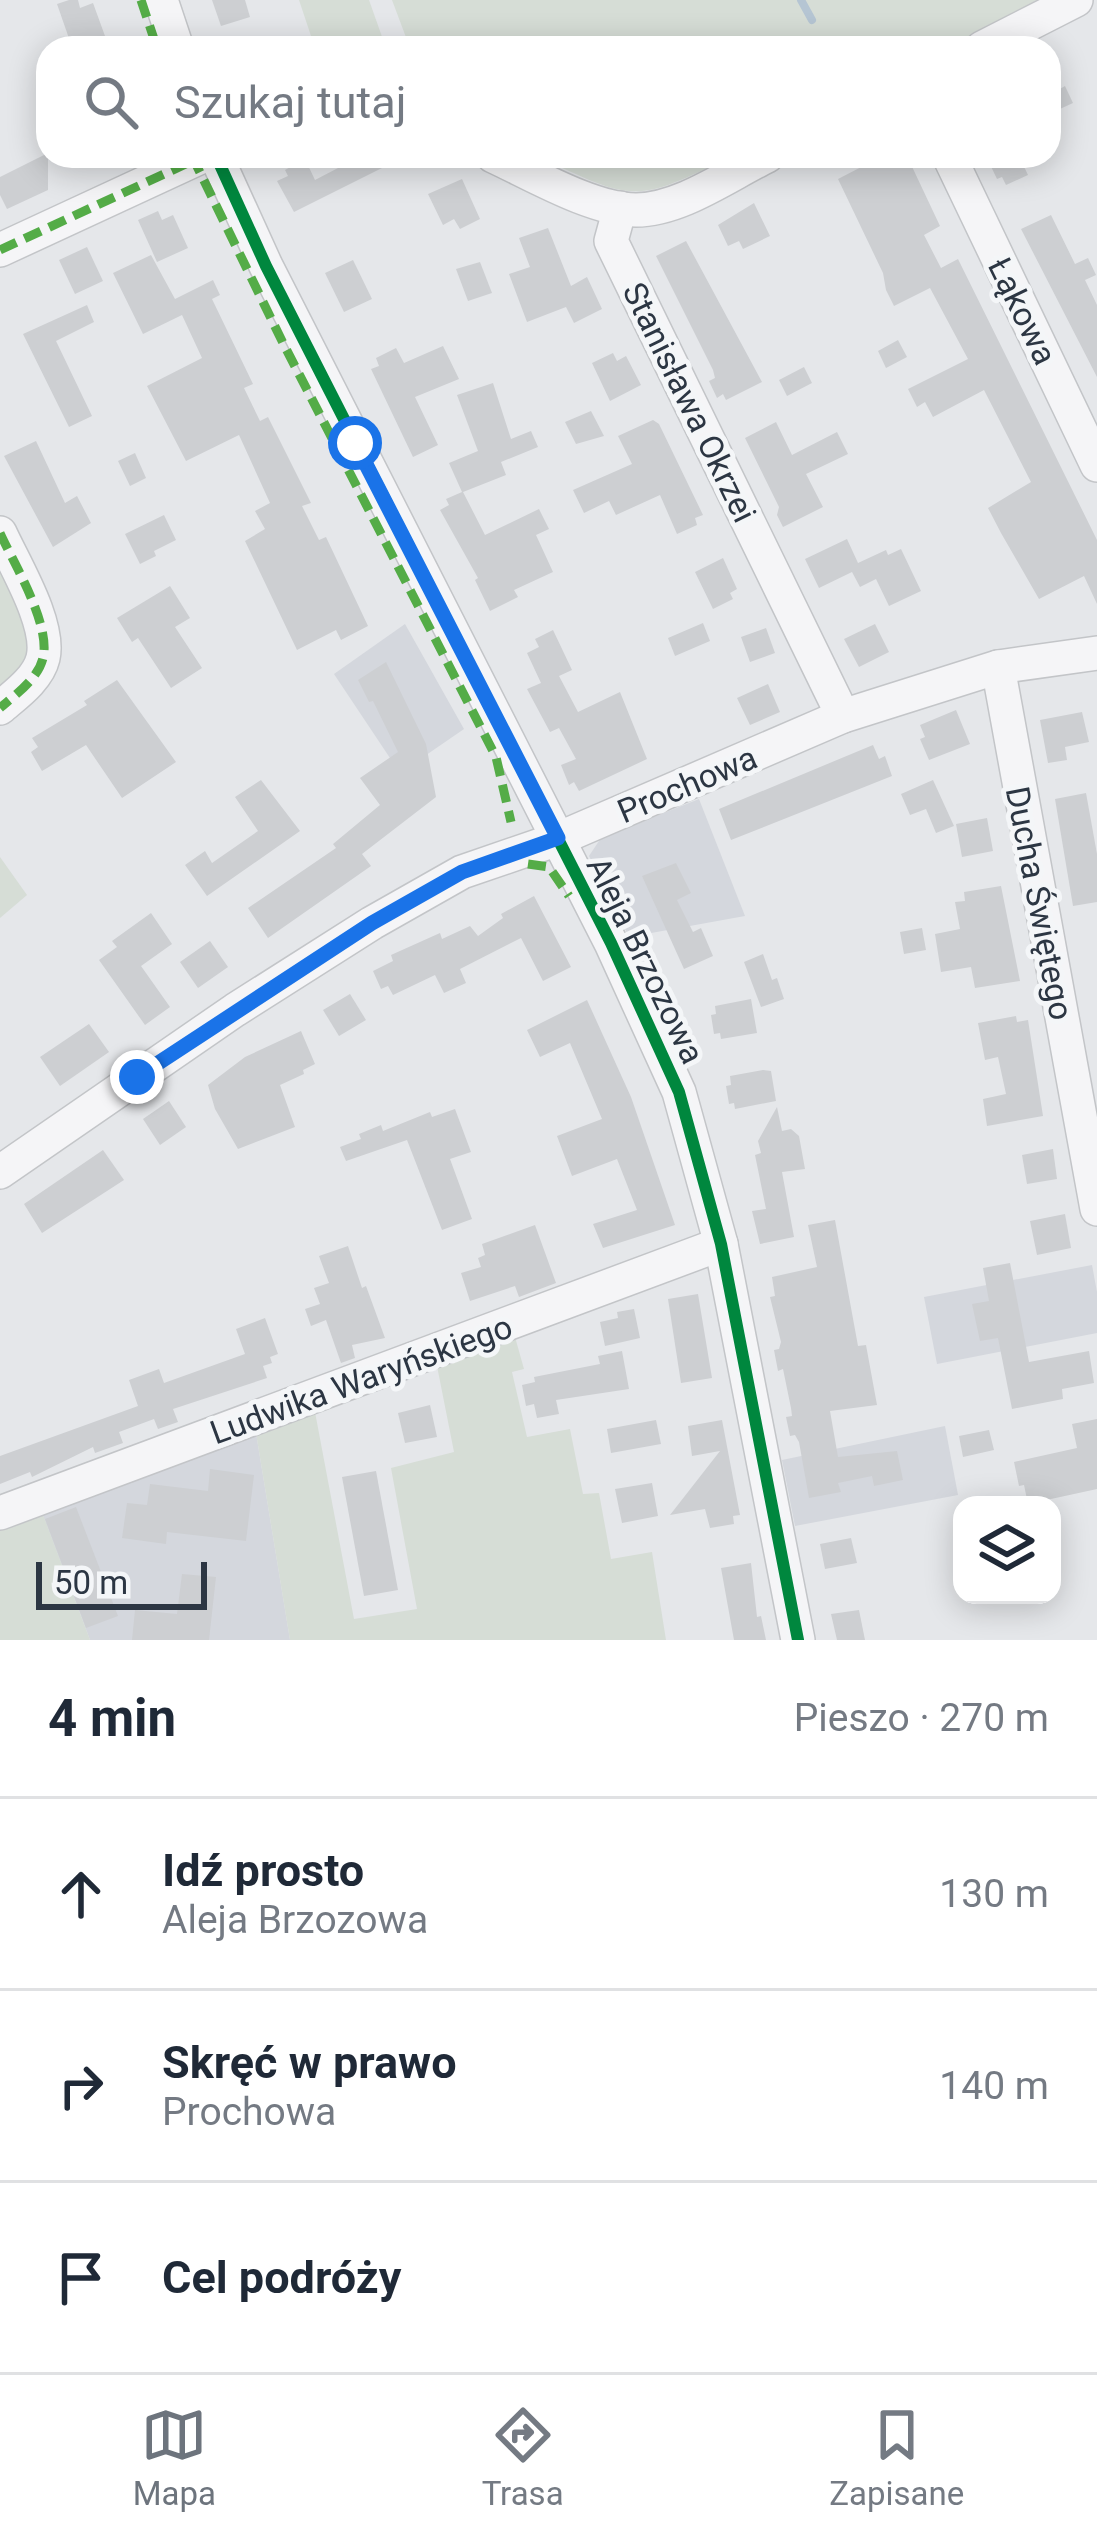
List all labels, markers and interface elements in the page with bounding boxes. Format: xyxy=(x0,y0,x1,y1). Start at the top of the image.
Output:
search box xyxy=(36,36,1061,168)
icon: search xyxy=(78,69,144,135)
text: Szukaj tutaj xyxy=(174,76,407,129)
street label: Łąkowa xyxy=(980,251,1065,371)
street label: Stanisława Okrzei xyxy=(615,276,764,528)
route start xyxy=(328,416,382,470)
street label: Prochowa xyxy=(612,738,763,831)
street label: Ducha Świętego xyxy=(998,783,1081,1023)
street label: Aleja Brzozowa xyxy=(579,850,712,1070)
route end xyxy=(110,1050,164,1104)
street label: Ludwika Waryńskiego xyxy=(205,1307,517,1452)
map controls xyxy=(953,1496,1061,1604)
button: layers xyxy=(953,1496,1061,1604)
scale bar xyxy=(36,1556,207,1609)
text: 50 m xyxy=(54,1563,128,1602)
text: 4 min xyxy=(48,1689,176,1748)
text: Pieszo · 270 m xyxy=(794,1695,1049,1741)
text: Idź prosto xyxy=(162,1844,364,1897)
icon: ahead xyxy=(48,1861,114,1927)
text: 130 m xyxy=(939,1871,1049,1917)
text: Aleja Brzozowa xyxy=(162,1897,428,1943)
text: Skręć w prawo xyxy=(162,2036,457,2089)
icon: right xyxy=(48,2053,114,2119)
text: 140 m xyxy=(939,2063,1049,2109)
text: Prochowa xyxy=(162,2089,336,2135)
icon: arrive xyxy=(48,2245,114,2311)
text: Cel podróży xyxy=(162,2251,401,2304)
tab: Mapa xyxy=(133,2402,216,2513)
tab: Trasa xyxy=(482,2402,564,2513)
tab: Zapisane xyxy=(829,2402,964,2513)

